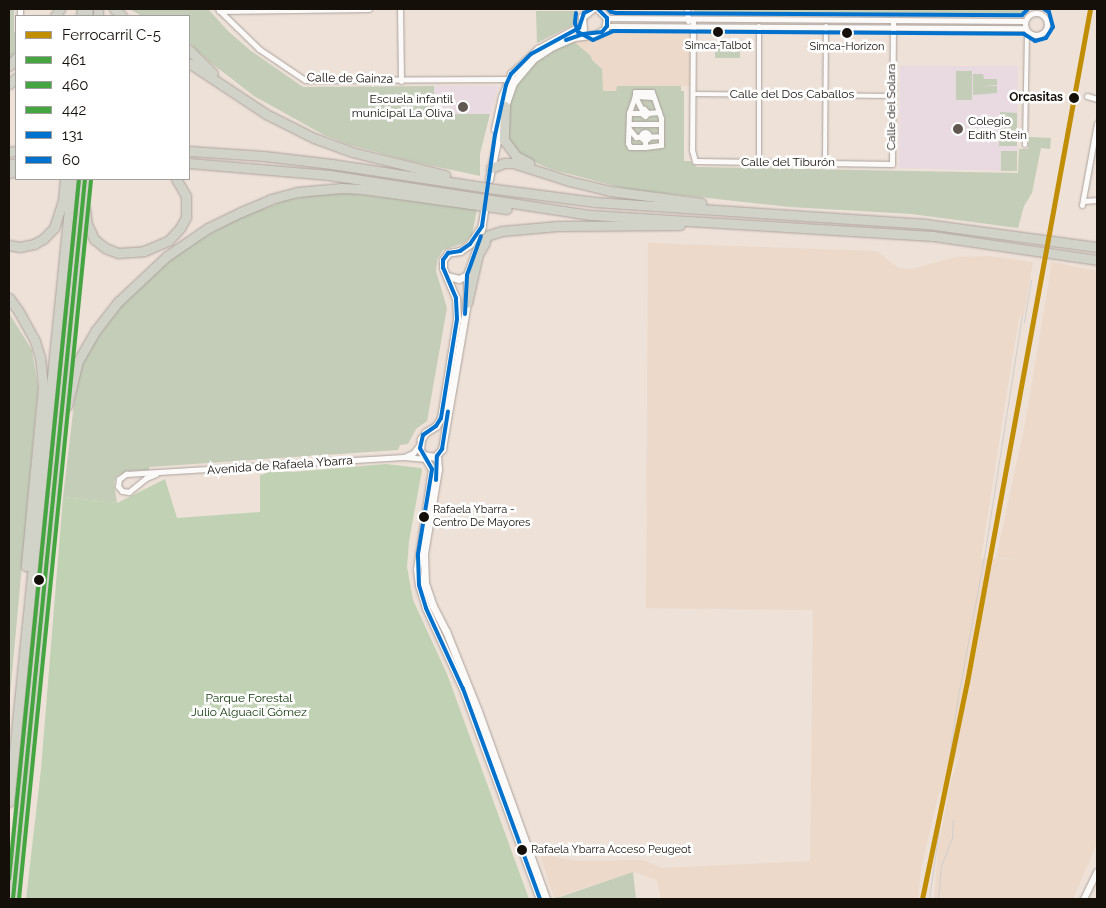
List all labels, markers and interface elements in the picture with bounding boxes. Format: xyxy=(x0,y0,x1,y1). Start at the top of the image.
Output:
legend xyxy=(15,15,190,180)
text: Ferrocarril C-5 xyxy=(62,26,161,44)
marker: Simca-Talbot xyxy=(713,27,723,37)
marker: Simca-Horizon xyxy=(842,28,852,38)
place label: Simca-Talbot xyxy=(685,39,751,53)
place label: Simca-Horizon xyxy=(810,40,884,54)
text: 461 xyxy=(62,51,86,69)
street label: Calle del Solara xyxy=(885,63,899,151)
street label: Calle de Gainza xyxy=(307,71,393,87)
text: 460 xyxy=(62,76,88,94)
street label: Calle del Dos Caballos xyxy=(730,88,854,102)
place label: Orcasitas xyxy=(1009,91,1063,105)
marker: Orcasitas xyxy=(1067,91,1081,105)
place label: Escuela infantil municipal La Oliva xyxy=(351,93,453,121)
text: 442 xyxy=(62,101,86,119)
marker: Escuela infantil municipal La Oliva xyxy=(457,101,469,113)
place label: Colegio Edith Stein xyxy=(968,115,1027,143)
marker: Colegio Edith Stein xyxy=(952,123,964,135)
text: 131 xyxy=(62,126,83,144)
text: 60 xyxy=(62,151,80,169)
street label: Calle del Tiburón xyxy=(741,156,835,170)
street label: Avenida de Rafaela Ybarra xyxy=(206,454,354,478)
place label: Rafaela Ybarra - Centro De Mayores xyxy=(433,504,530,530)
marker: Rafaela Ybarra - Centro De Mayores xyxy=(419,512,429,522)
unlabelled marker xyxy=(34,575,44,585)
park label: Parque Forestal Julio Alguacil Gómez xyxy=(191,692,307,720)
place label: Rafaela Ybarra Acceso Peugeot xyxy=(531,843,692,857)
marker: Rafaela Ybarra Acceso Peugeot xyxy=(517,845,527,855)

